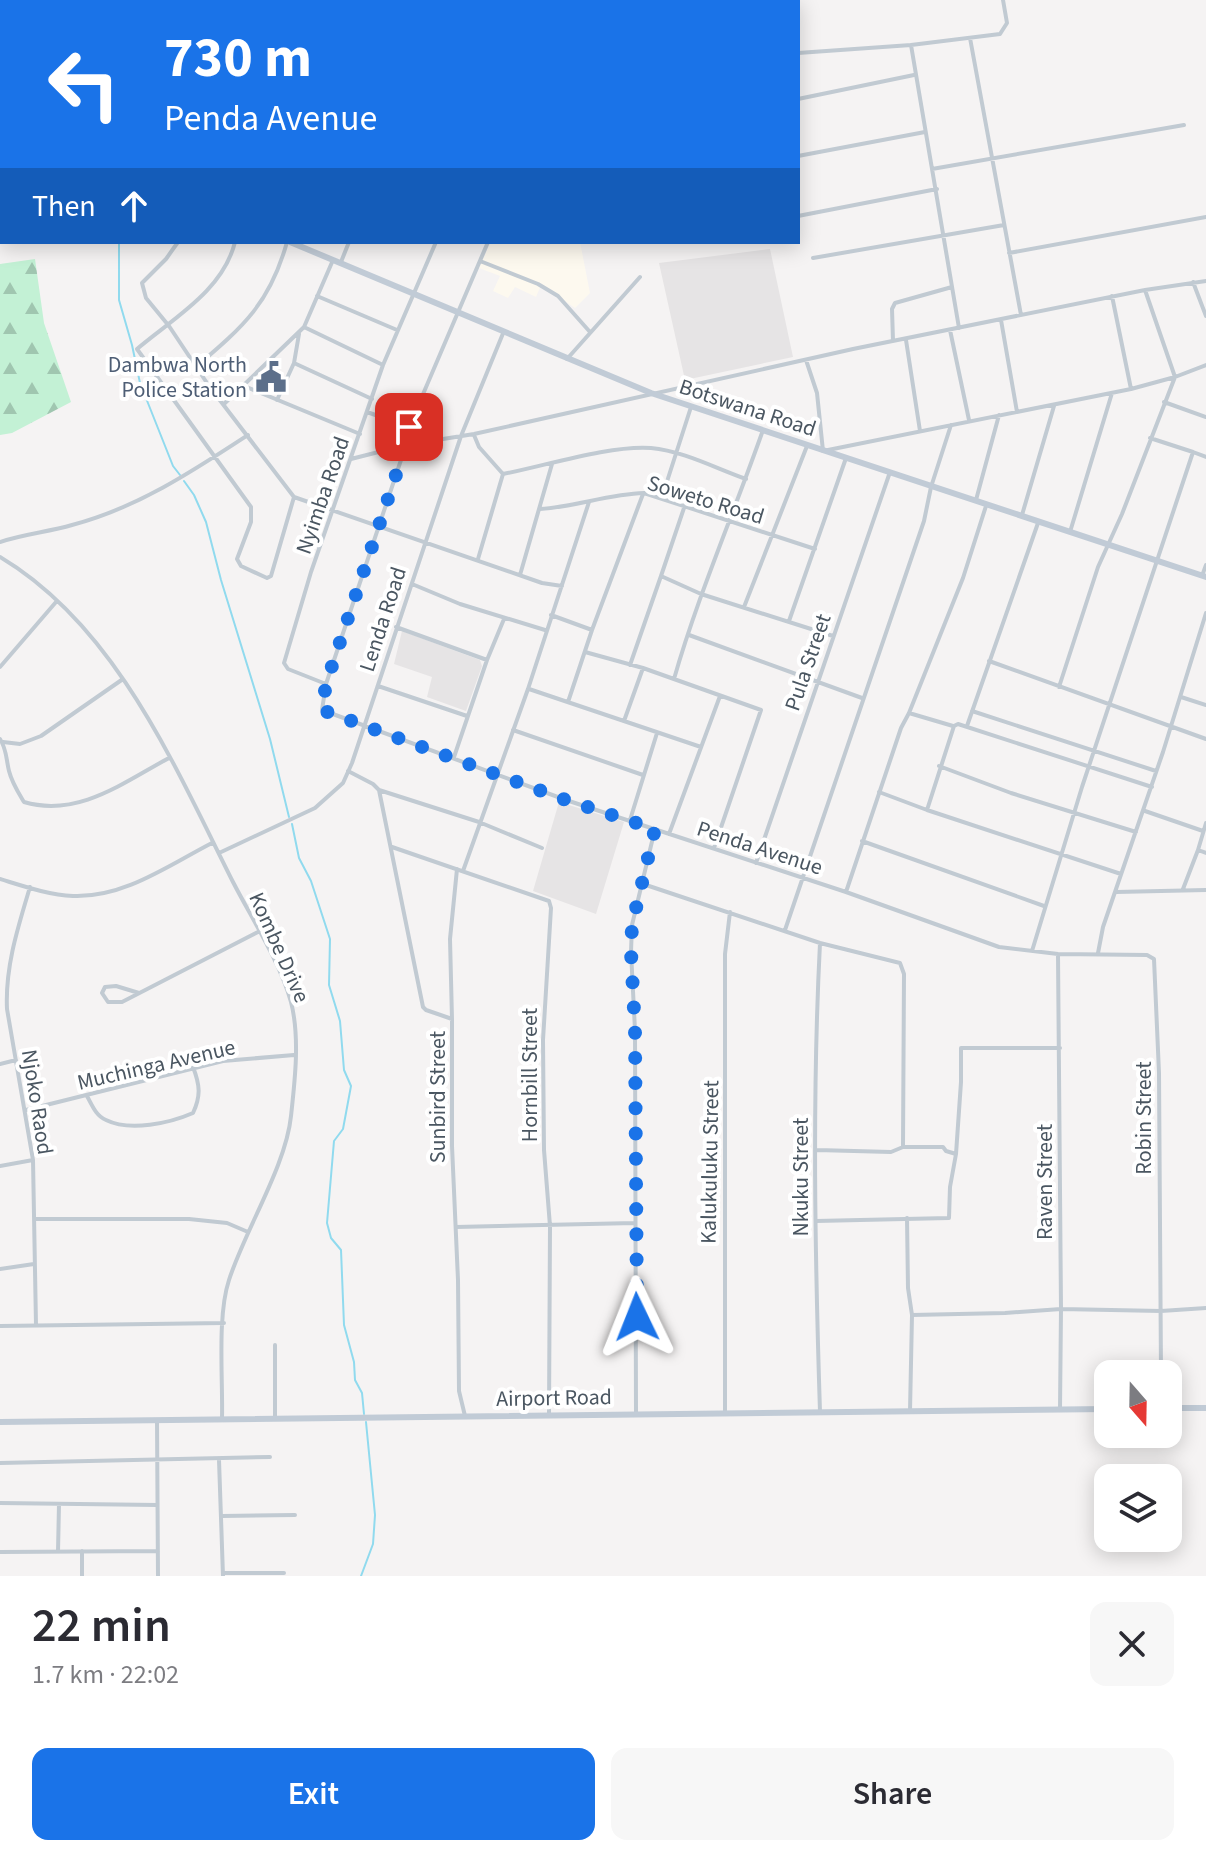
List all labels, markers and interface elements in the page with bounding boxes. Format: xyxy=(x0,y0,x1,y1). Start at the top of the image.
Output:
text: 730 m xyxy=(164,19,312,98)
icon: left xyxy=(32,32,136,136)
text: Penda Avenue xyxy=(164,93,377,144)
icon: ahead xyxy=(112,184,156,228)
text: Then xyxy=(32,185,96,228)
place label: Dambwa North Police Station xyxy=(108,349,247,406)
public building icon: Dambwa North Police Station xyxy=(254,360,288,394)
street label: Botswana Road xyxy=(675,371,820,445)
pin xyxy=(375,393,443,461)
icon: arrive xyxy=(387,405,431,449)
street label: Nyimba Road xyxy=(288,432,358,559)
street label: Soweto Road xyxy=(643,467,768,533)
street label: Lenda Road xyxy=(351,563,415,676)
street label: Pula Street xyxy=(776,609,840,715)
street label: Penda Avenue xyxy=(693,813,827,883)
street label: Kombe Drive xyxy=(240,887,318,1008)
street label: Hornbill Street xyxy=(514,1007,546,1142)
street label: Sunbird Street xyxy=(422,1030,454,1163)
street label: Muchinga Avenue xyxy=(74,1031,239,1099)
street label: Njoko Raod xyxy=(13,1047,61,1157)
street label: Robin Street xyxy=(1128,1061,1160,1175)
street label: Kalukuluku Street xyxy=(693,1079,727,1244)
street label: Nkuku Street xyxy=(785,1117,817,1236)
street label: Raven Street xyxy=(1029,1123,1061,1240)
position arrow xyxy=(595,1275,679,1359)
north arrow xyxy=(1094,1360,1182,1448)
map controls xyxy=(1094,1360,1182,1552)
street label: Airport Road xyxy=(496,1381,612,1415)
button: layers xyxy=(1094,1464,1182,1552)
text: 22 min xyxy=(32,1592,171,1660)
button: close xyxy=(1090,1602,1174,1686)
text: 1.7 km · 22:02 xyxy=(32,1656,179,1693)
button: Exit xyxy=(32,1748,595,1840)
button: Share xyxy=(611,1748,1174,1840)

